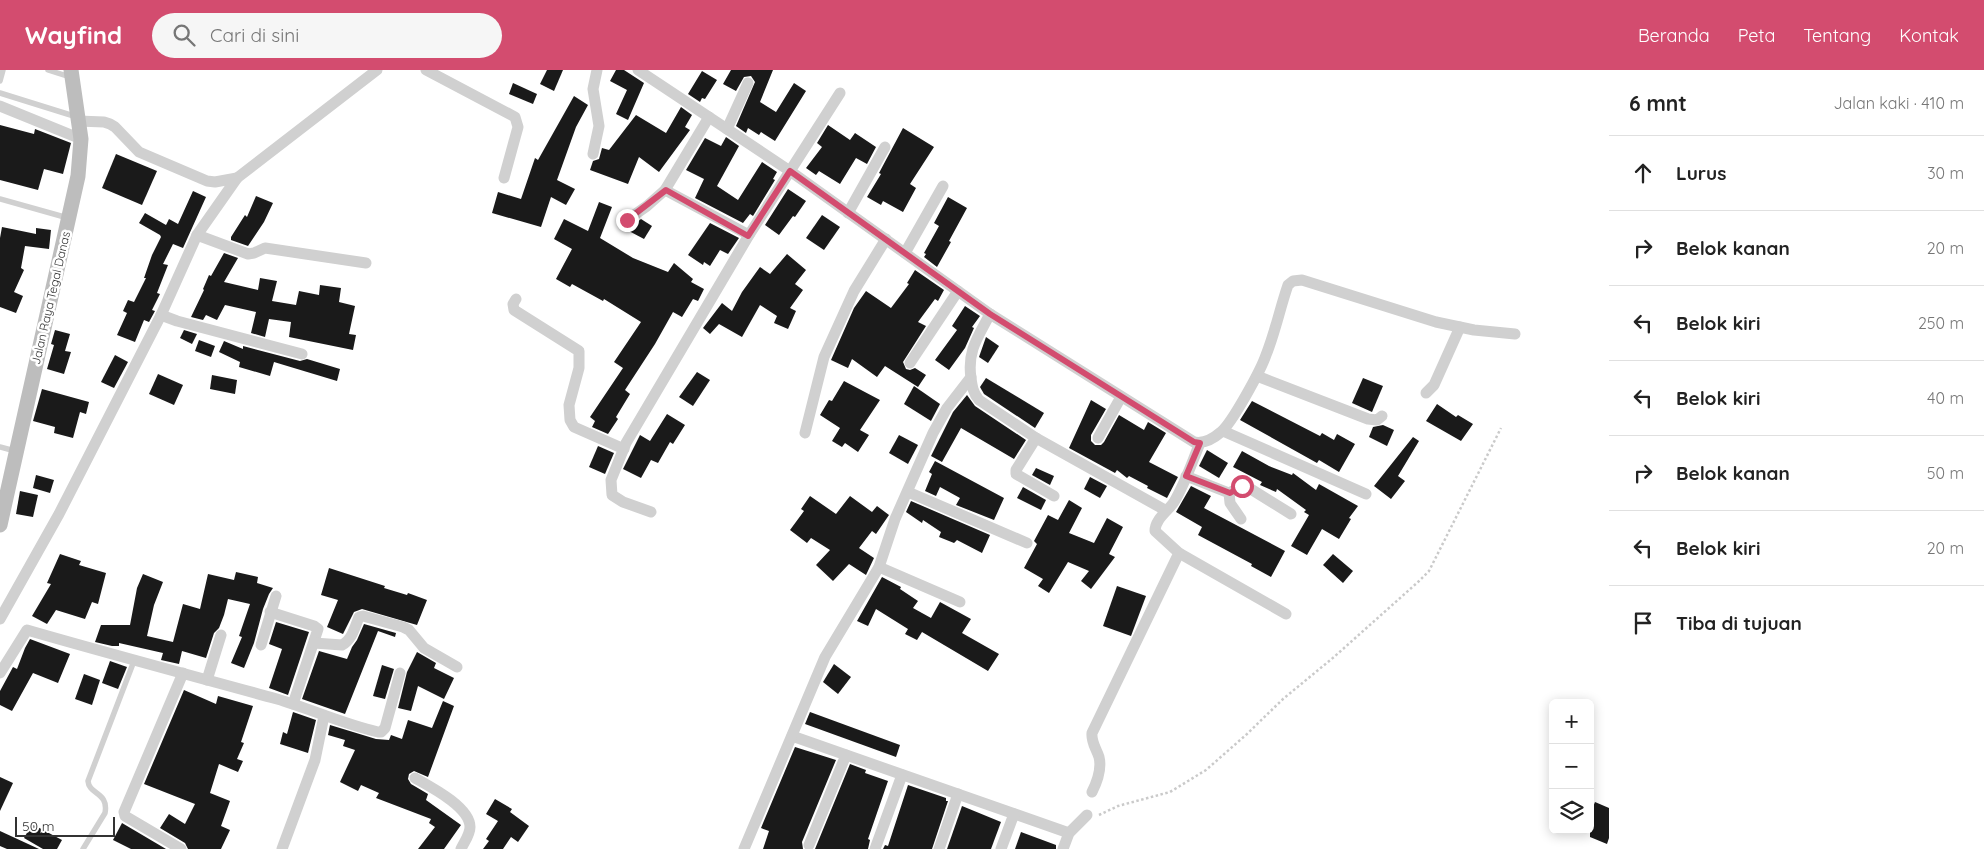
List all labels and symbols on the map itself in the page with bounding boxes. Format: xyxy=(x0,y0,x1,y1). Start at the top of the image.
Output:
route end xyxy=(616,209,639,232)
street label: Jalan Raya Tegal Danas xyxy=(28,230,73,366)
route start xyxy=(1231,475,1254,498)
scale bar xyxy=(15,814,115,837)

